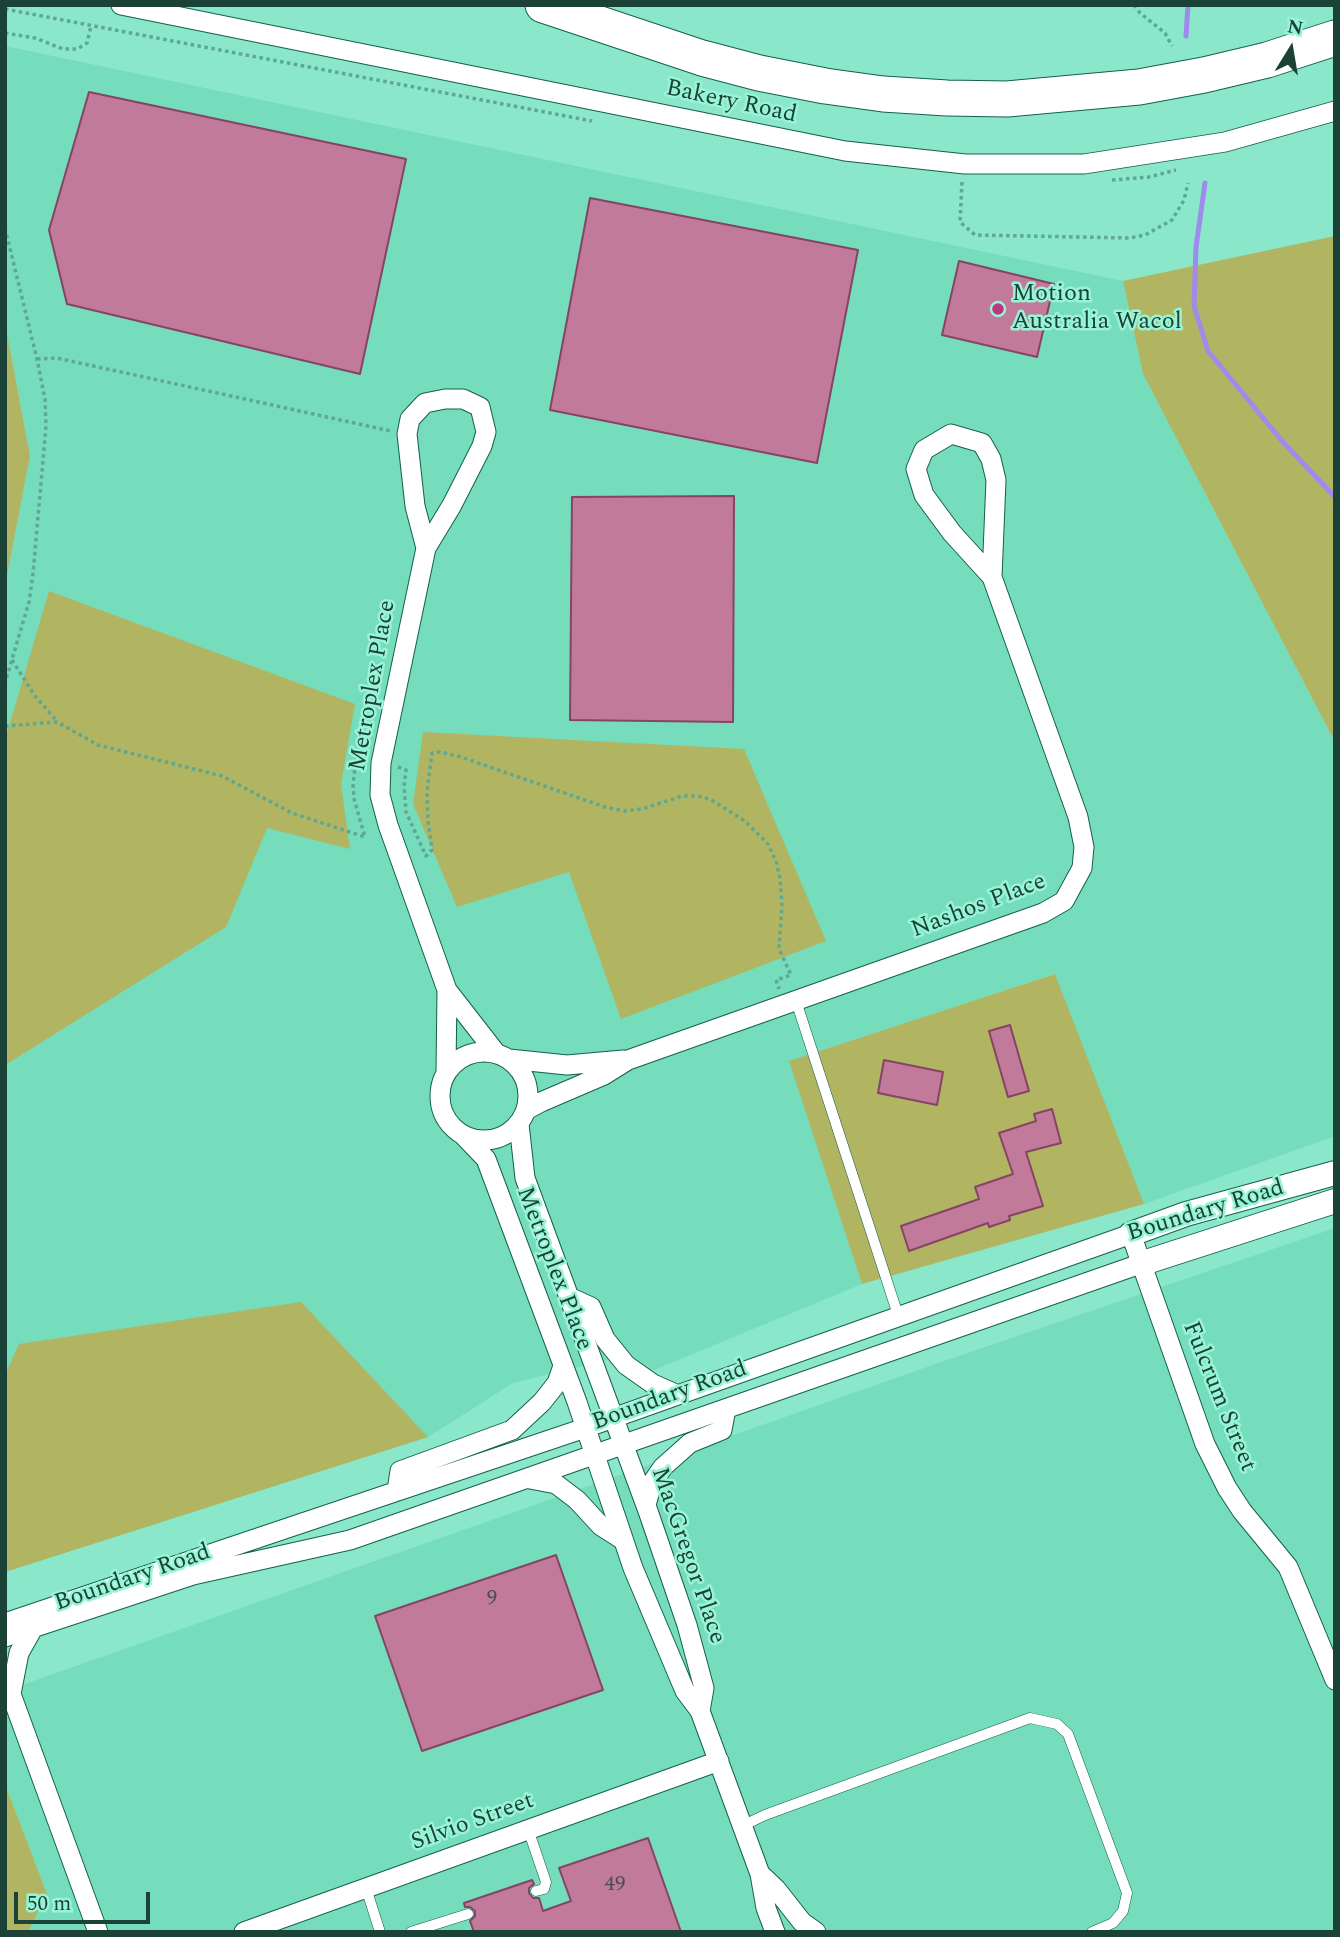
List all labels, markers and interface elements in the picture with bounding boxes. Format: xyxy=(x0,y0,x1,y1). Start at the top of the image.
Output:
text: N xyxy=(1285,12,1305,44)
north arrow xyxy=(1256,14,1326,84)
street label: Bakery Road xyxy=(663,75,799,131)
place label: Motion Australia Wacol xyxy=(1012,281,1182,337)
marker: Motion Australia Wacol xyxy=(990,301,1006,317)
street label: Metroplex Place xyxy=(345,598,403,774)
street label: Nashos Place xyxy=(908,868,1050,946)
street label: Boundary Road xyxy=(1124,1174,1288,1250)
street label: Metroplex Place xyxy=(509,1183,597,1355)
street label: Fulcrum Street xyxy=(1175,1318,1261,1476)
street label: Boundary Road xyxy=(589,1356,751,1438)
street label: MacGregor Place xyxy=(643,1464,731,1648)
street label: Boundary Road xyxy=(51,1539,215,1619)
house number: 9 xyxy=(487,1587,497,1613)
street label: Silvio Street xyxy=(408,1788,538,1858)
house number: 49 xyxy=(605,1873,625,1899)
scale bar xyxy=(18,1878,154,1922)
text: 50 m xyxy=(27,1888,71,1920)

